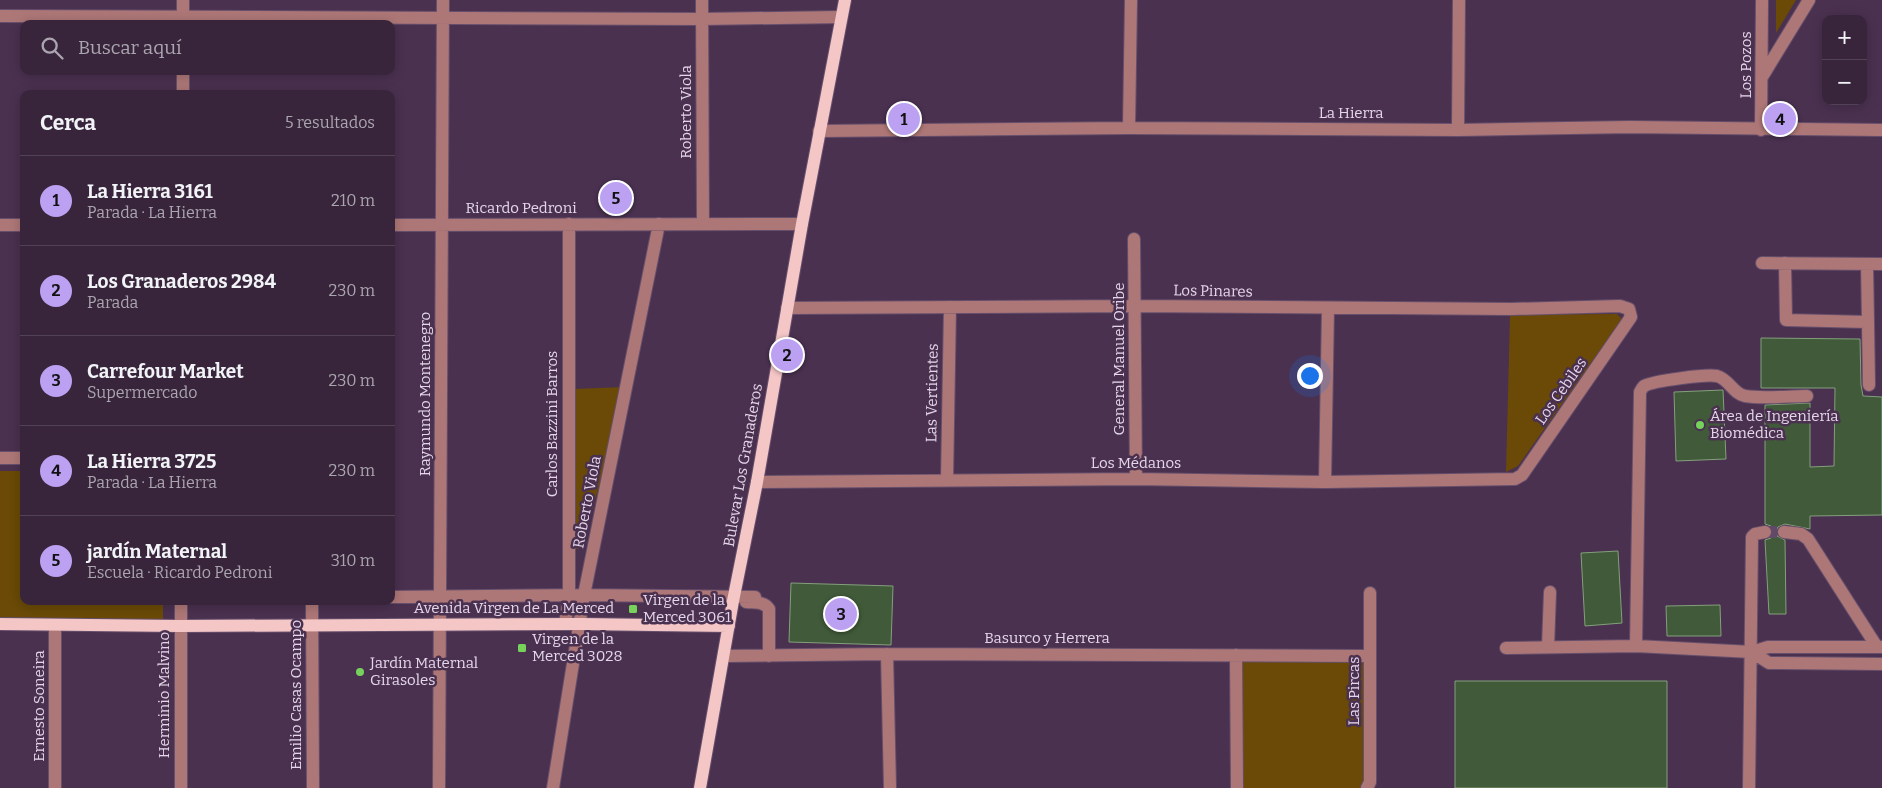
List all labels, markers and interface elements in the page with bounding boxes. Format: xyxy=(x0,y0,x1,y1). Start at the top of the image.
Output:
map controls xyxy=(1822,15,1867,105)
button: + xyxy=(1822,15,1867,60)
search box xyxy=(20,20,395,75)
street label: Los Pozos xyxy=(1737,31,1755,99)
icon: search xyxy=(38,34,66,62)
text: Buscar aquí xyxy=(78,36,182,59)
button: − xyxy=(1822,60,1867,105)
street label: Roberto Viola xyxy=(677,65,695,159)
pin: 1 xyxy=(888,100,920,138)
pin: 4 xyxy=(1764,100,1796,138)
street label: La Hierra xyxy=(1319,104,1383,122)
text: Cerca xyxy=(40,110,96,136)
text: 5 resultados xyxy=(285,113,375,132)
pin: 5 xyxy=(600,179,632,217)
text: La Hierra 3161 xyxy=(87,180,213,203)
text: 1 xyxy=(53,191,59,210)
text: 210 m xyxy=(331,191,375,210)
street label: Ricardo Pedroni xyxy=(465,199,577,217)
text: Parada · La Hierra xyxy=(87,203,217,222)
text: Los Granaderos 2984 xyxy=(87,270,276,293)
text: 2 xyxy=(51,281,61,300)
text: 230 m xyxy=(328,281,375,300)
street label: Los Pinares xyxy=(1173,281,1253,301)
street label: General Manuel Oribe xyxy=(1110,283,1128,435)
text: Parada xyxy=(87,293,138,312)
street label: Raymundo Montenegro xyxy=(416,312,434,476)
pin: 2 xyxy=(771,336,803,374)
street label: Las Vertientes xyxy=(922,343,942,443)
street label: Carlos Bazzini Barros xyxy=(543,351,561,497)
street label: Los Cebiles xyxy=(1531,354,1591,428)
text: Carrefour Market xyxy=(87,360,244,383)
your location xyxy=(1297,363,1323,389)
text: 3 xyxy=(51,371,61,390)
text: 230 m xyxy=(328,371,375,390)
street label: Bulevar Los Granaderos xyxy=(720,382,766,548)
text: Supermercado xyxy=(87,383,197,402)
place label: Área de Ingeniería Biomédica xyxy=(1710,407,1838,442)
marker: Área de Ingeniería Biomédica xyxy=(1694,419,1706,431)
text: La Hierra 3725 xyxy=(87,450,216,473)
street label: Roberto Viola xyxy=(569,454,605,550)
street label: Los Médanos xyxy=(1091,454,1181,472)
text: 4 xyxy=(51,461,61,480)
text: 230 m xyxy=(328,461,375,480)
text: Parada · La Hierra xyxy=(87,473,217,492)
text: jardín Maternal xyxy=(87,540,227,563)
text: 5 xyxy=(52,551,60,570)
text: 310 m xyxy=(331,551,375,570)
text: Escuela · Ricardo Pedroni xyxy=(87,563,272,582)
place label: Virgen de la Merced 3061 xyxy=(643,591,731,626)
pin: 3 xyxy=(825,595,857,633)
street label: Avenida Virgen de La Merced xyxy=(414,599,614,617)
marker: Virgen de la Merced 3061 xyxy=(627,603,639,615)
street label: Emilio Casas Ocampo xyxy=(287,620,305,770)
street label: Basurco y Herrera xyxy=(984,629,1110,647)
place label: Virgen de la Merced 3028 xyxy=(532,630,622,665)
street label: Herminio Malvino xyxy=(155,632,173,758)
marker: Virgen de la Merced 3028 xyxy=(516,642,528,654)
street label: Ernesto Soneira xyxy=(30,650,48,762)
place label: Jardín Maternal Girasoles xyxy=(369,654,478,689)
street label: Las Pircas xyxy=(1345,657,1363,725)
marker: Jardín Maternal Girasoles xyxy=(354,666,366,678)

